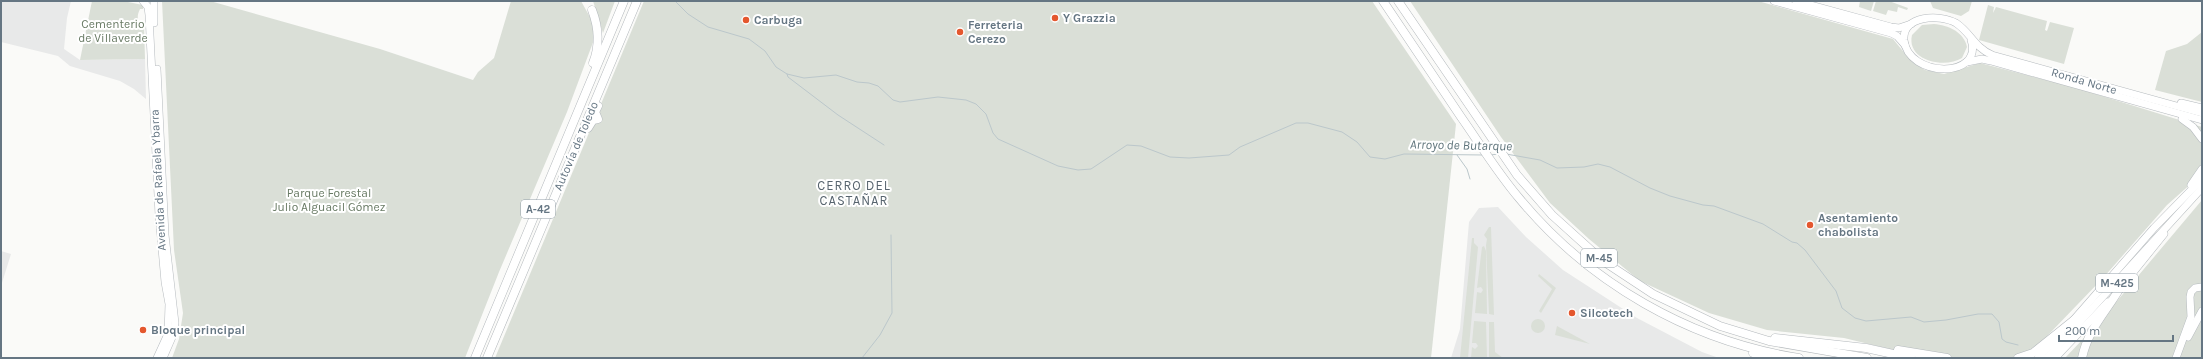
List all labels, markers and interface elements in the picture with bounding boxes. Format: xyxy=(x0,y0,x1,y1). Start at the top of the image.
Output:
place label: Y Grazzia xyxy=(1063,11,1116,25)
place label: Carbuga xyxy=(754,13,802,27)
marker: Y Grazzia xyxy=(1050,13,1060,23)
marker: Carbuga xyxy=(741,15,751,25)
park label: Cementerio de Villaverde xyxy=(78,17,148,45)
place label: Ferreteria Cerezo xyxy=(968,18,1023,46)
marker: Ferreteria Cerezo xyxy=(955,27,965,37)
street label: Ronda Norte xyxy=(2050,65,2118,97)
street label: Autovía de Toledo xyxy=(551,99,601,193)
street label: Avenida de Rafaela Ybarra xyxy=(147,109,169,251)
water label: Arroyo de Butarque xyxy=(1410,137,1512,154)
district label: CERRO DEL CASTAÑAR xyxy=(817,178,891,208)
park label: Parque Forestal Julio Alguacil Gómez xyxy=(273,186,386,214)
road number: A-42 xyxy=(521,200,555,218)
place label: Asentamiento chabolista xyxy=(1818,211,1898,239)
marker: Asentamiento chabolista xyxy=(1805,220,1815,230)
road number: M-45 xyxy=(1581,249,1617,267)
road number: M-425 xyxy=(2096,274,2138,292)
place label: Silcotech xyxy=(1580,306,1633,320)
marker: Silcotech xyxy=(1567,308,1577,318)
scale bar xyxy=(2059,317,2173,343)
place label: Bloque principal xyxy=(151,323,245,337)
text: 200 m xyxy=(2065,324,2100,338)
marker: Bloque principal xyxy=(138,325,148,335)

